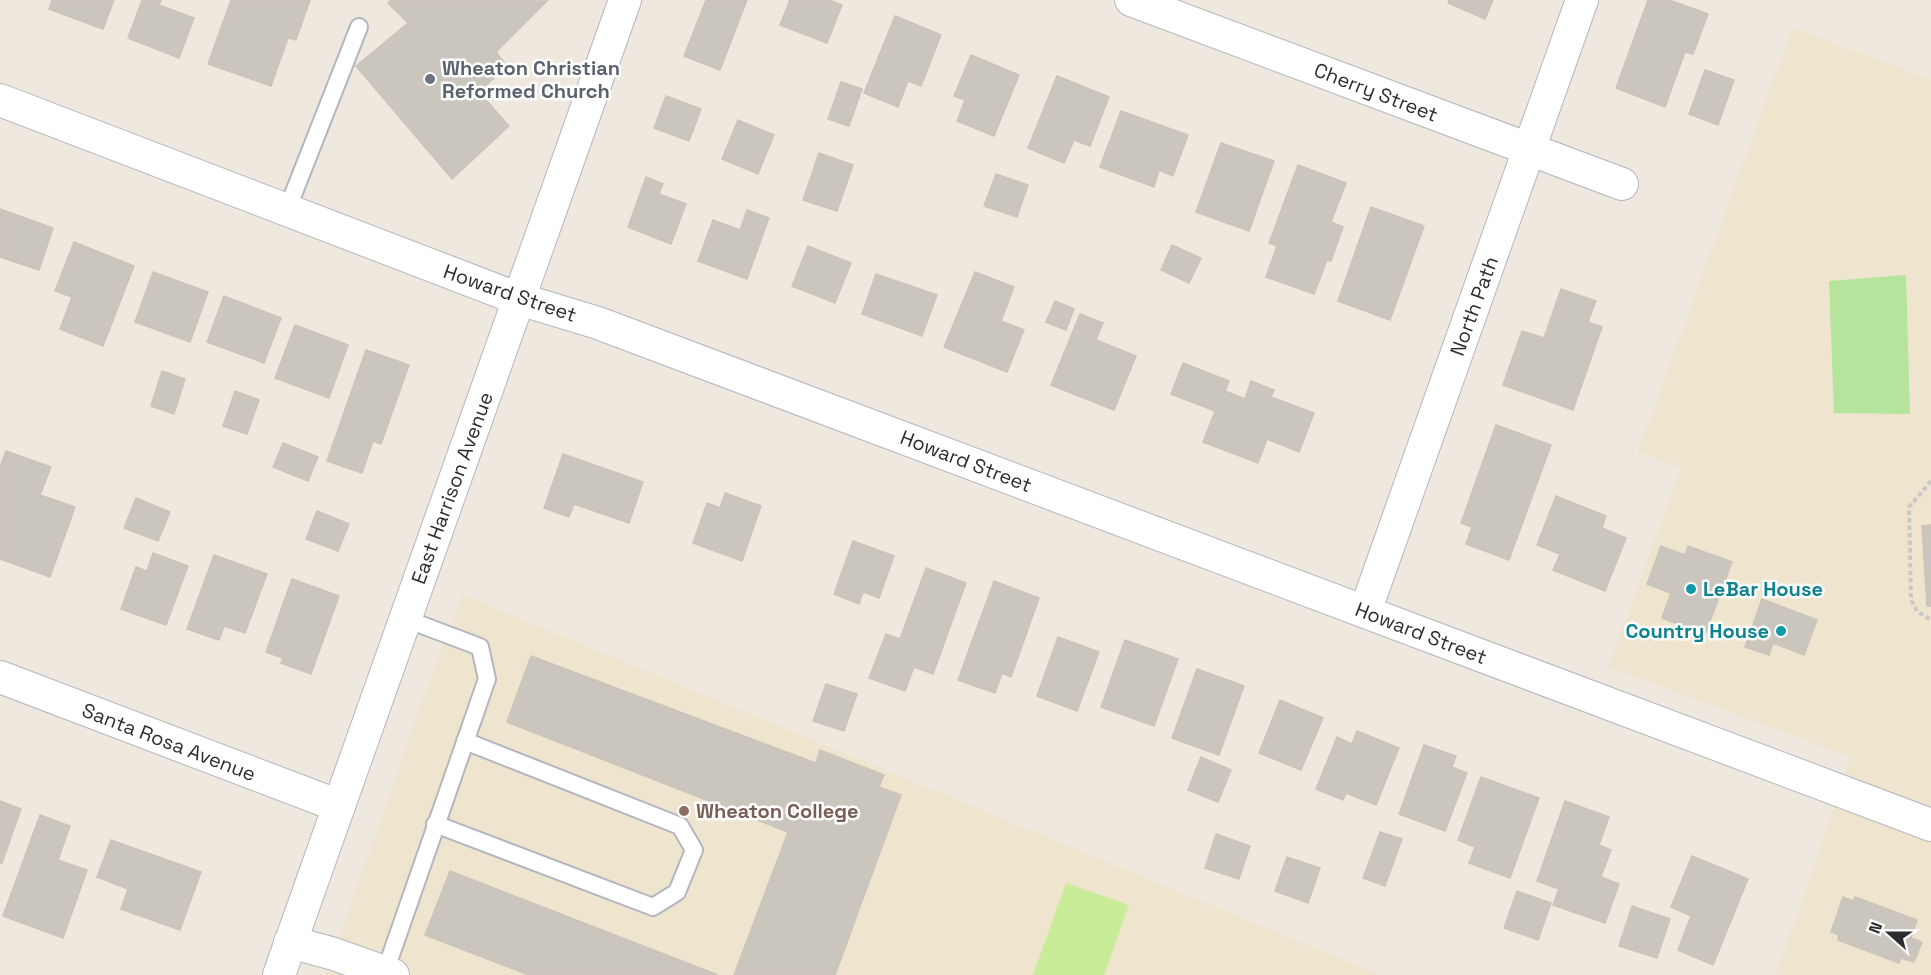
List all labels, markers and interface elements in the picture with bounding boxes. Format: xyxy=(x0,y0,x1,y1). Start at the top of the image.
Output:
place label: Wheaton Christian Reformed Church xyxy=(442,55,620,104)
street label: Cherry Street xyxy=(1310,56,1442,128)
marker: Wheaton Christian Reformed Church xyxy=(423,72,437,86)
street label: North Path xyxy=(1444,253,1504,359)
street label: Howard Street xyxy=(440,258,580,328)
street label: East Harrison Avenue xyxy=(405,388,499,588)
street label: Howard Street xyxy=(896,424,1036,498)
place label: LeBar House xyxy=(1703,576,1823,602)
marker: LeBar House xyxy=(1684,582,1698,596)
street label: Howard Street xyxy=(1351,596,1491,670)
place label: Country House xyxy=(1625,618,1769,644)
marker: Country House xyxy=(1774,624,1788,638)
street label: Santa Rosa Avenue xyxy=(78,697,260,787)
place label: Wheaton College xyxy=(696,798,859,824)
marker: Wheaton College xyxy=(677,804,691,818)
north arrow xyxy=(1859,903,1919,963)
text: N xyxy=(1864,919,1887,937)

